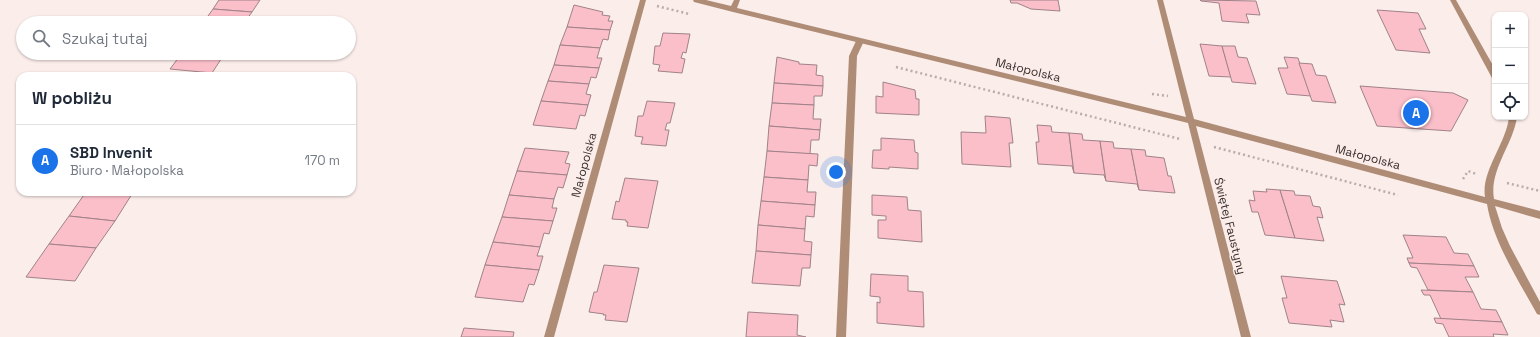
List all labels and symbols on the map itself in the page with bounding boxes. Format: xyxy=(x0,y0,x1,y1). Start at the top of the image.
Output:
street label: Małopolska xyxy=(994,54,1062,86)
pin: A xyxy=(1403,98,1429,128)
street label: Małopolska xyxy=(568,131,600,199)
street label: Małopolska xyxy=(1334,141,1402,173)
your location xyxy=(826,162,846,182)
street label: Świętej Faustyny xyxy=(1210,176,1250,276)

